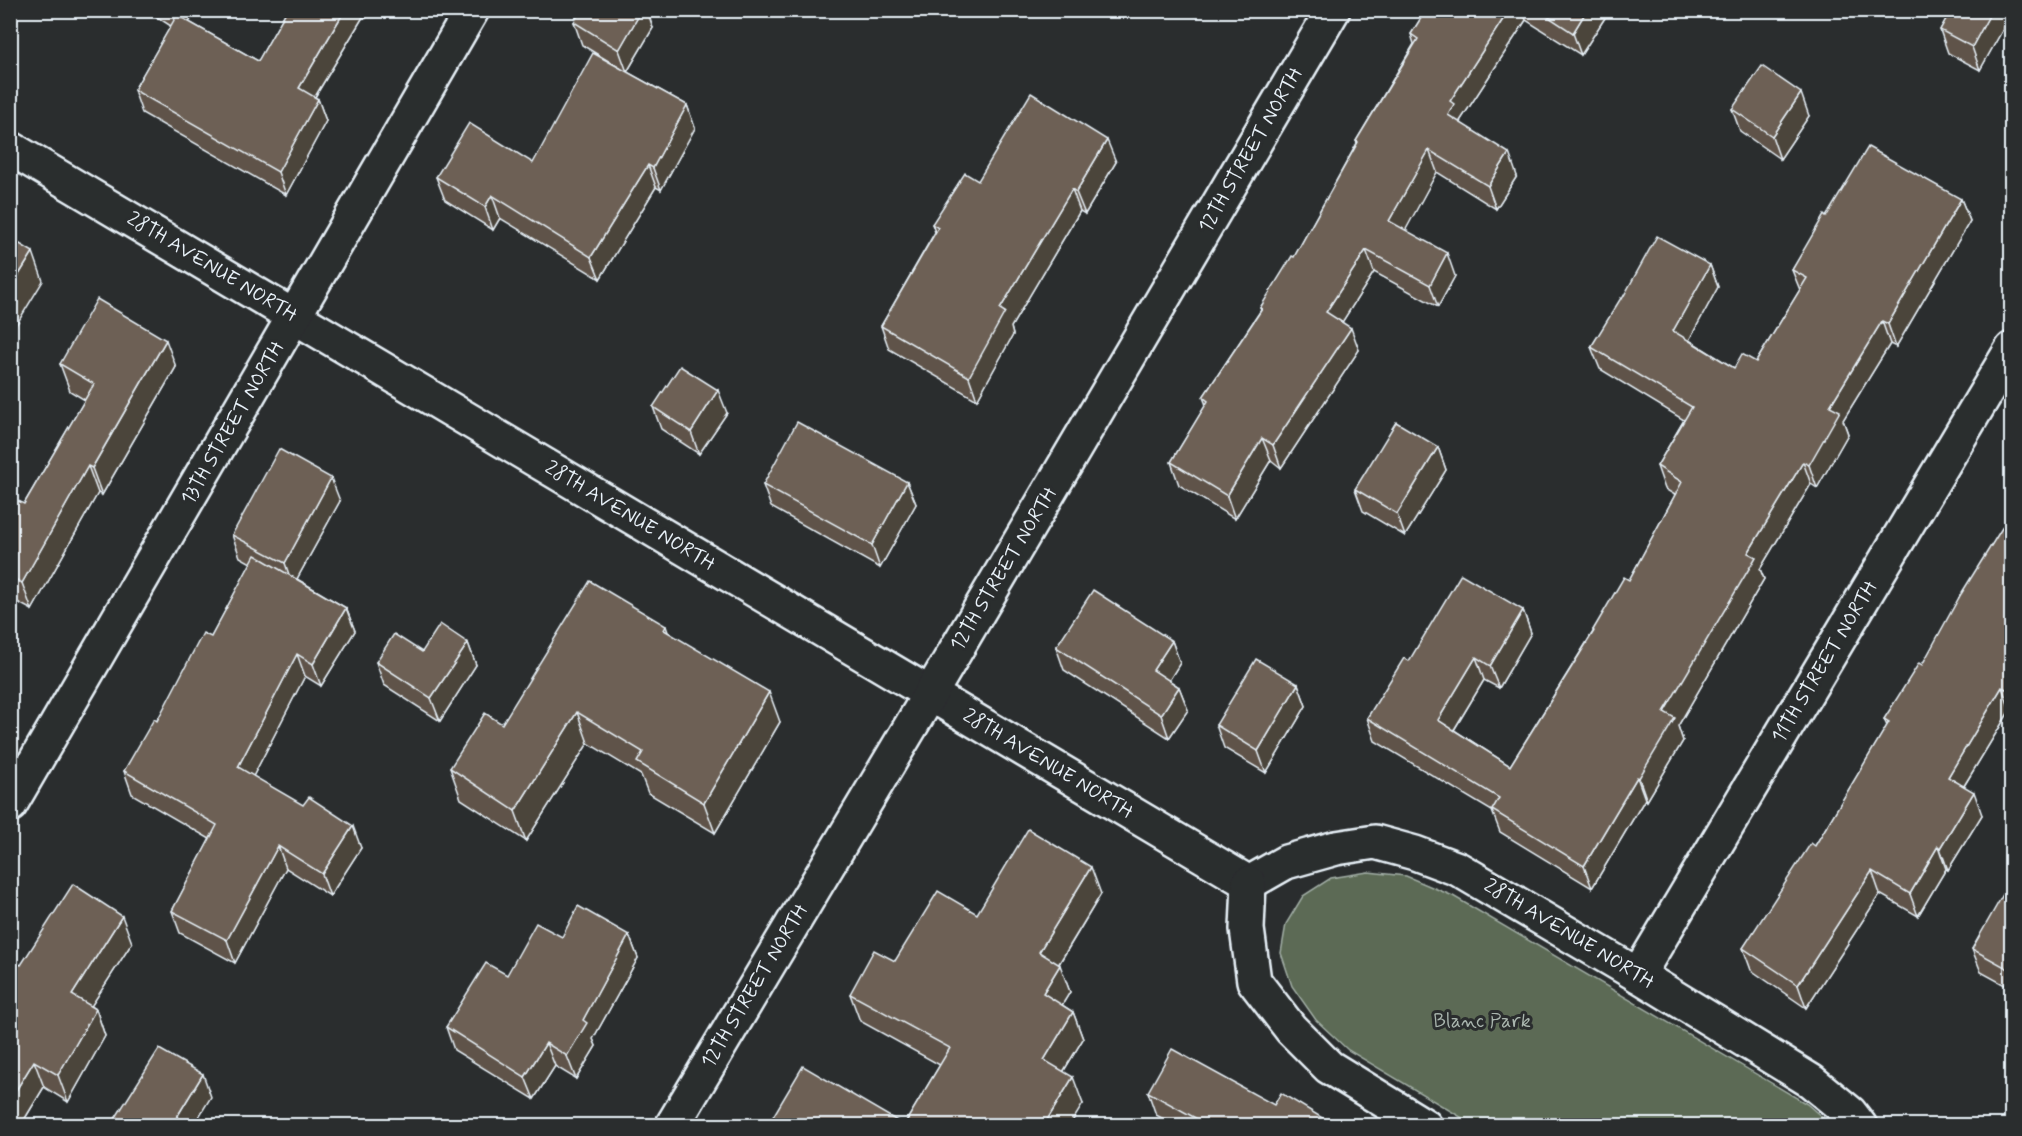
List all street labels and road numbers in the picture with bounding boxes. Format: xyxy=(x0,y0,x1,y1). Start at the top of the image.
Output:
street label: 12TH STREET NORTH xyxy=(1193,62,1309,238)
street label: 28TH AVENUE NORTH xyxy=(122,205,302,329)
street label: 13TH STREET NORTH xyxy=(175,336,291,510)
street label: 28TH AVENUE NORTH xyxy=(540,454,720,578)
street label: 12TH STREET NORTH xyxy=(944,482,1064,656)
street label: 11TH STREET NORTH xyxy=(1766,576,1884,748)
street label: 28TH AVENUE NORTH xyxy=(958,702,1138,826)
street label: 28TH AVENUE NORTH xyxy=(1479,872,1659,996)
street label: 12TH STREET NORTH xyxy=(695,899,815,1073)

